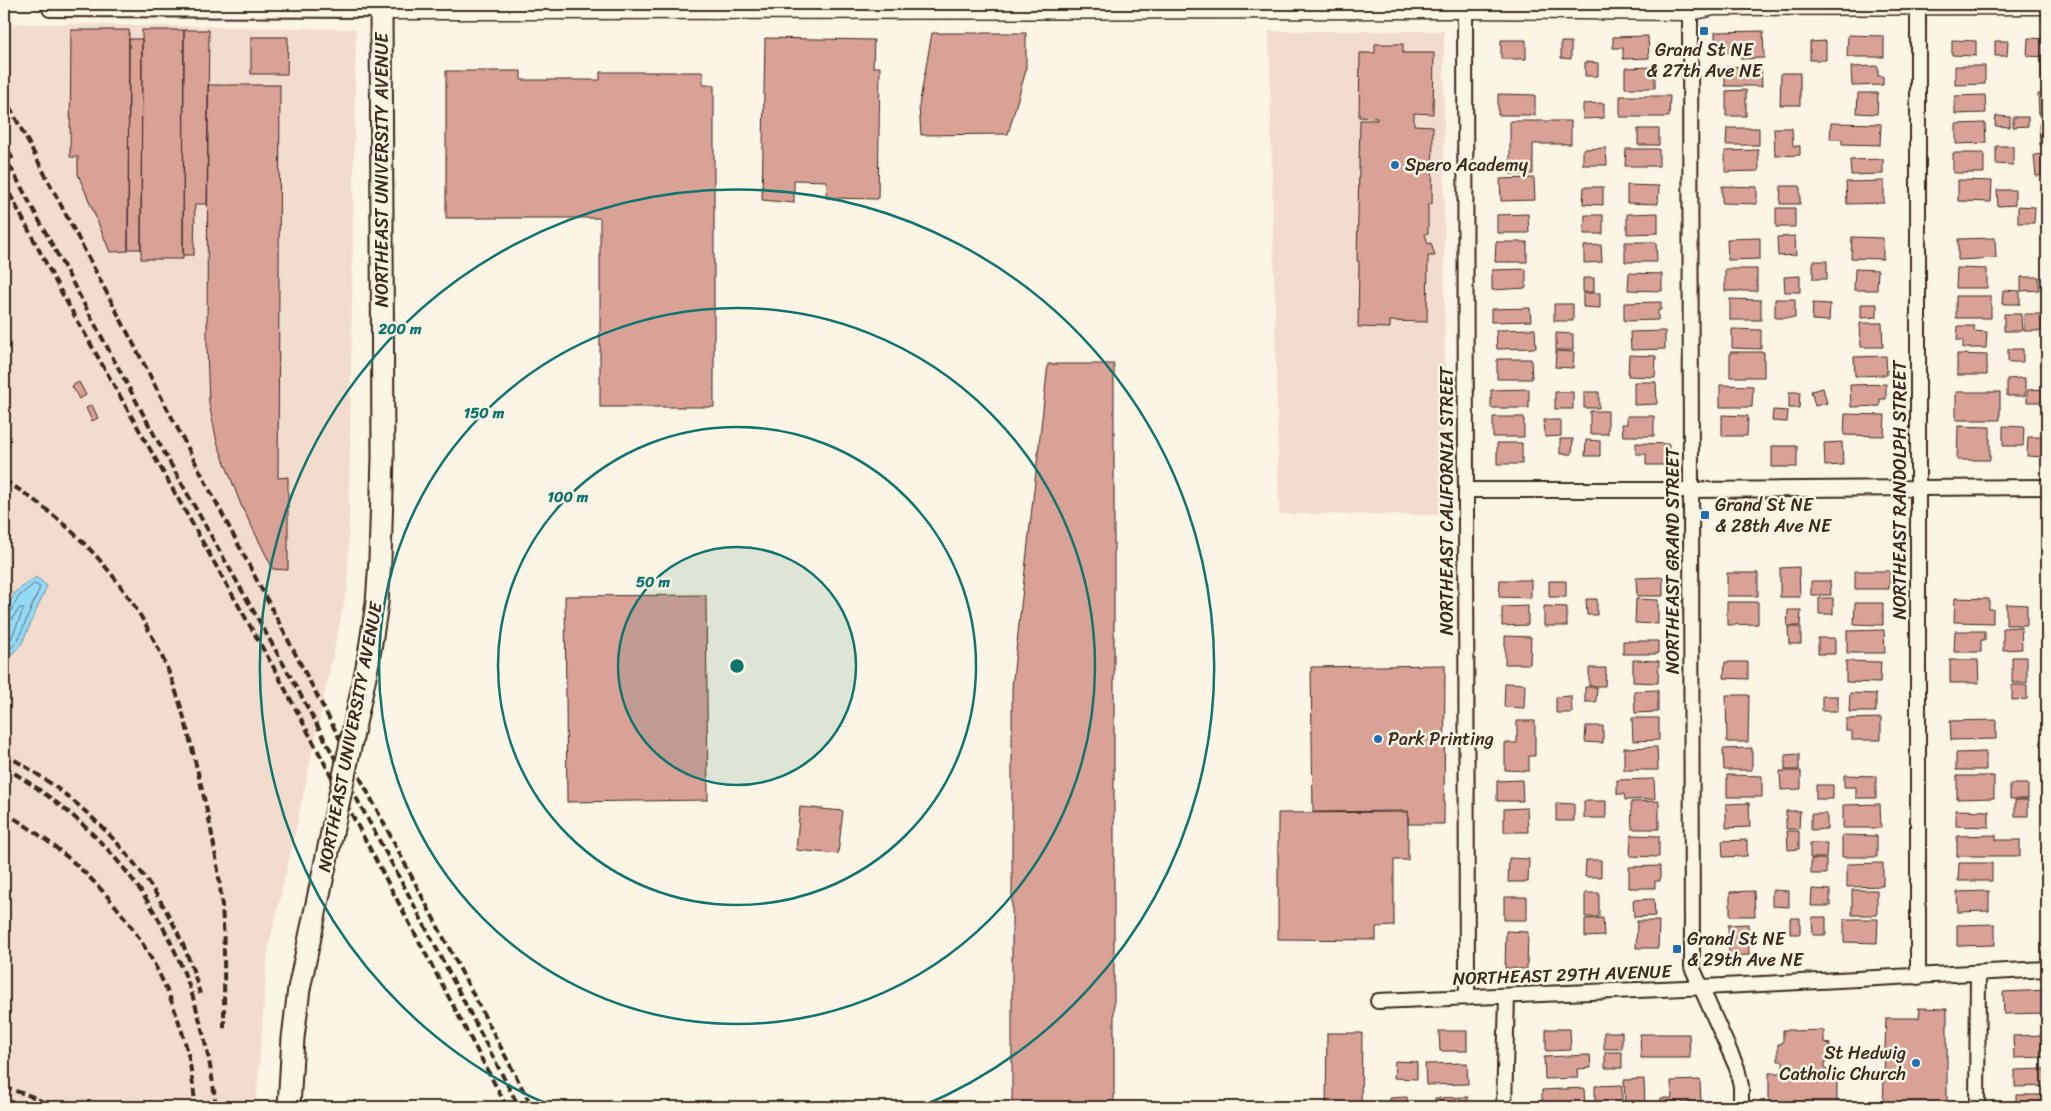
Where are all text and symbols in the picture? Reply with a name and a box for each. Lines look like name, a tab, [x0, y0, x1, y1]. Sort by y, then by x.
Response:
marker: Grand St NE & 27th Ave NE	[1698, 25, 1710, 37]
street label: NORTHEAST UNIVERSITY AVENUE	[366, 32, 398, 307]
place label: Grand St NE & 27th Ave NE	[1646, 34, 1763, 87]
place label: Spero Academy	[1405, 149, 1529, 181]
marker: Spero Academy	[1389, 159, 1401, 171]
text: 200 m	[377, 316, 422, 342]
street label: NORTHEAST RANDOLPH STREET	[1884, 359, 1916, 620]
street label: NORTHEAST CALIFORNIA STREET	[1431, 366, 1463, 635]
text: 150 m	[464, 400, 505, 426]
street label: NORTHEAST GRAND STREET	[1657, 447, 1689, 674]
text: 100 m	[548, 484, 589, 510]
place label: Grand St NE & 28th Ave NE	[1715, 489, 1832, 542]
marker: Grand St NE & 28th Ave NE	[1699, 509, 1711, 521]
text: 50 m	[636, 569, 671, 595]
street label: NORTHEAST UNIVERSITY AVENUE	[308, 598, 392, 875]
centre of rings	[728, 657, 746, 675]
place label: Park Printing	[1388, 723, 1494, 755]
marker: Park Printing	[1372, 733, 1384, 745]
place label: Grand St NE & 29th Ave NE	[1687, 923, 1804, 976]
marker: Grand St NE & 29th Ave NE	[1671, 943, 1683, 955]
street label: NORTHEAST 29TH AVENUE	[1452, 955, 1673, 995]
place label: St Hedwig Catholic Church	[1779, 1037, 1906, 1090]
marker: St Hedwig Catholic Church	[1910, 1057, 1922, 1069]

